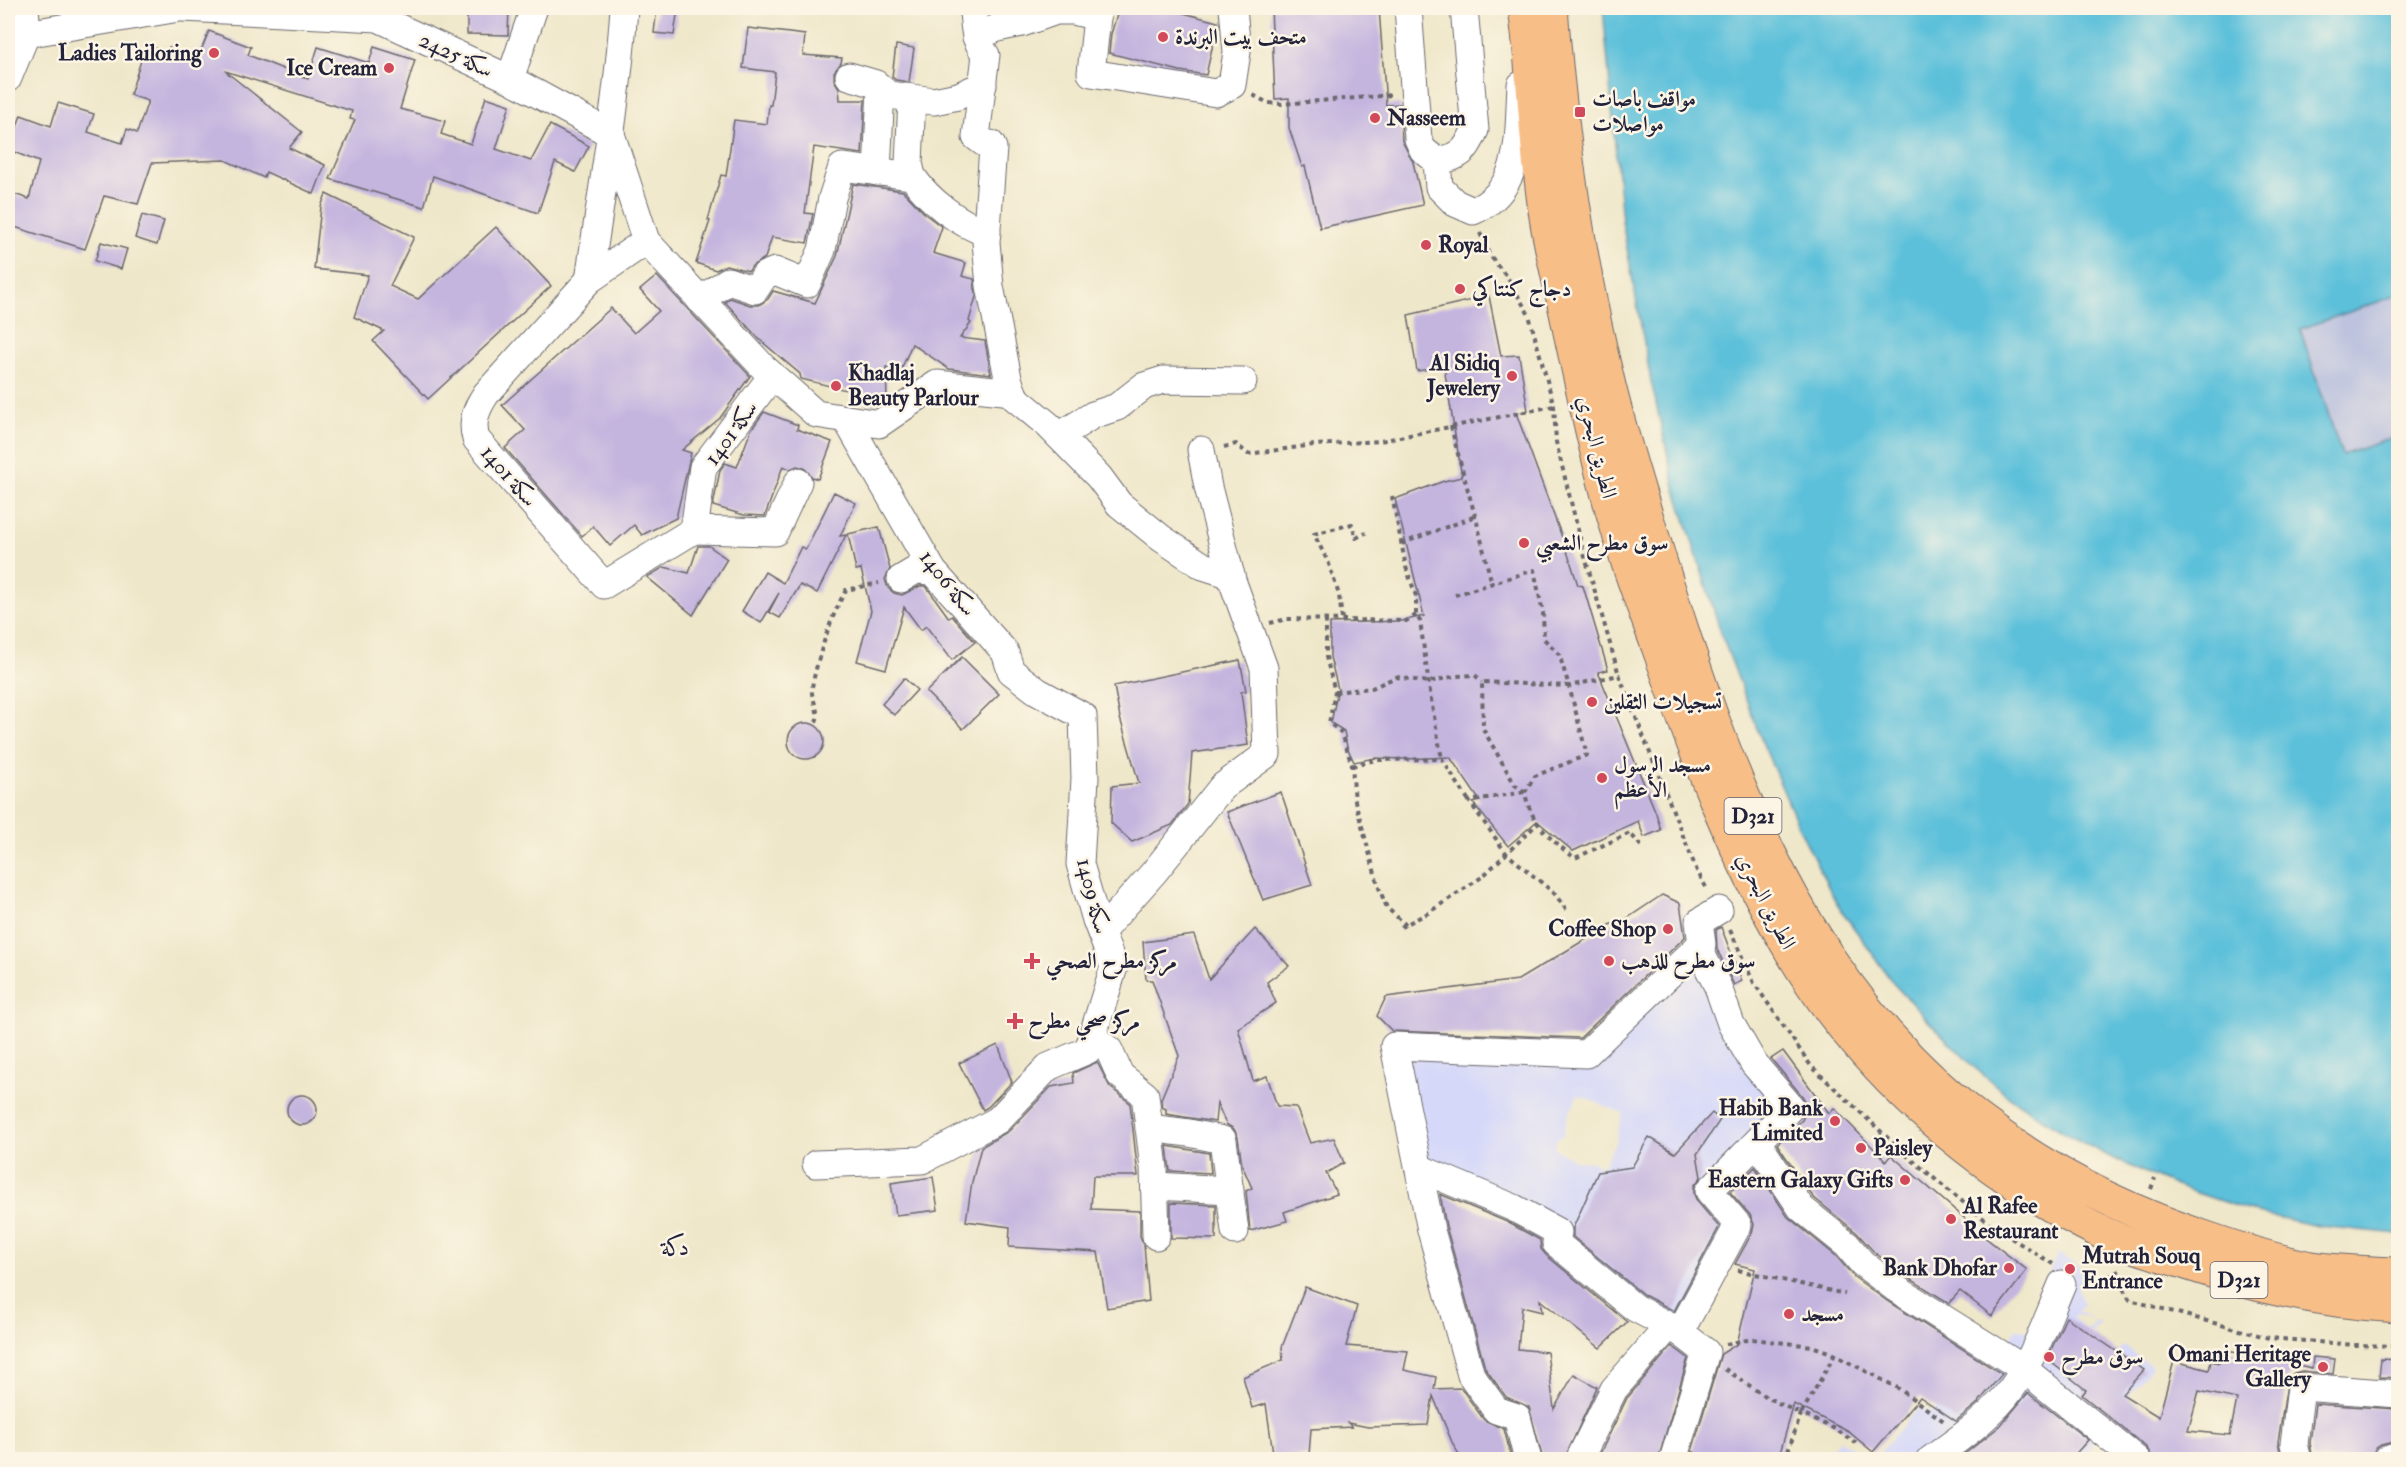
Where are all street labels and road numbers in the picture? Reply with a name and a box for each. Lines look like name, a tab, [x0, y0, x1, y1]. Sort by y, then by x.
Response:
street label: سكة 2425	[415, 26, 497, 84]
street label: الطريق البحري	[1568, 393, 1623, 502]
street label: سكة 1401	[698, 395, 764, 471]
street label: 1401 سكة	[474, 439, 544, 513]
street label: 1406 سكة	[913, 544, 983, 622]
road number: D321	[1724, 798, 1782, 834]
street label: الطريق البحري	[1727, 848, 1802, 955]
street label: 1409 سكة	[1070, 855, 1116, 937]
road number: D321	[2210, 1262, 2268, 1298]

